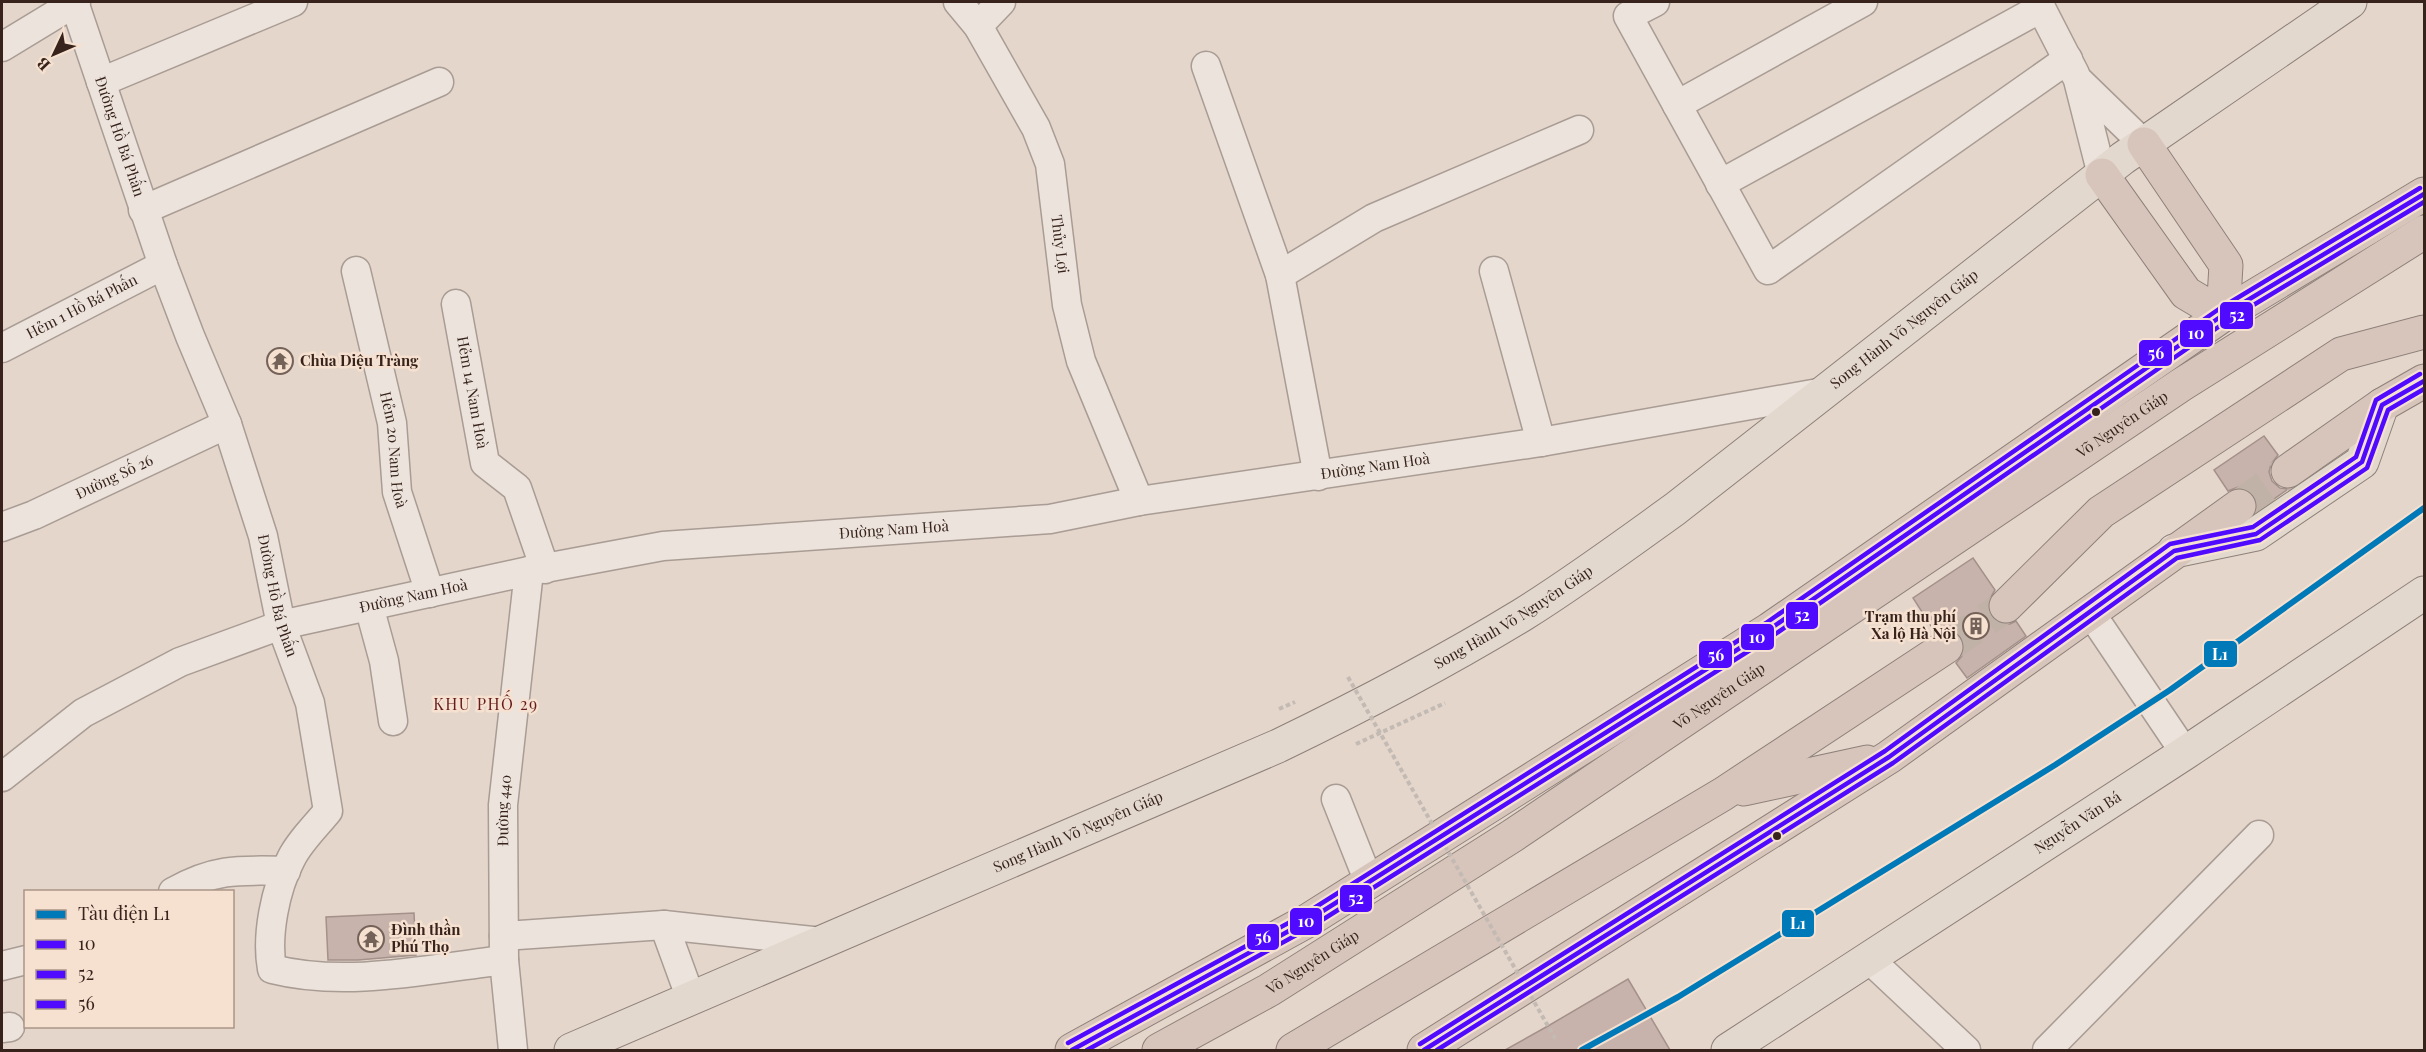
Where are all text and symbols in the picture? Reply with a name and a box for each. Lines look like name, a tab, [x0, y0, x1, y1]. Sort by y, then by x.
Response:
north arrow	[24, 24, 84, 84]
text: B	[31, 53, 54, 76]
street label: Đường Hồ Bá Phấn	[91, 73, 150, 199]
street label: Thủy Lợi	[1047, 214, 1074, 275]
street label: Song Hành Võ Nguyên Giáp	[1825, 264, 1982, 393]
street label: Hẻm 1 Hồ Bá Phấn	[23, 269, 141, 343]
line badge: 52	[2219, 301, 2254, 330]
text: 52	[2229, 304, 2245, 325]
line badge: 10	[2179, 319, 2214, 348]
text: 10	[2188, 322, 2204, 343]
street label: Hẻm 14 Nam Hoà	[453, 334, 493, 451]
line badge: 56	[2138, 339, 2173, 367]
text: 56	[2148, 342, 2164, 363]
temple icon: Chùa Diệu Tràng	[265, 346, 295, 376]
place label: Chùa Diệu Tràng	[300, 350, 419, 370]
street label: Võ Nguyên Giáp	[2071, 386, 2172, 462]
street label: Hẻm 20 Nam Hoà	[376, 389, 413, 511]
unlabelled marker	[2090, 406, 2102, 418]
street label: Đường Nam Hoà	[1319, 447, 1431, 483]
street label: Đường Số 26	[72, 449, 156, 503]
street label: Đường Nam Hoà	[838, 515, 950, 543]
street label: Đường Hồ Bá Phấn	[254, 532, 303, 659]
street label: Song Hành Võ Nguyên Giáp	[1430, 560, 1596, 673]
street label: Đường Nam Hoà	[357, 574, 470, 617]
line badge: 52	[1785, 601, 1819, 630]
text: 52	[1794, 604, 1810, 625]
place label: Trạm thu phí Xa lộ Hà Nội	[1864, 606, 1956, 643]
building icon: Trạm thu phí Xa lộ Hà Nội	[1961, 611, 1991, 641]
line badge: 10	[1740, 623, 1775, 651]
text: 10	[1749, 626, 1765, 647]
line badge: 56	[1698, 640, 1733, 669]
line badge: L1	[2203, 640, 2238, 668]
text: L1	[2212, 643, 2228, 664]
text: 56	[1708, 644, 1724, 665]
street label: Võ Nguyên Giáp	[1668, 657, 1769, 734]
district label: KHU PHỐ 29	[433, 689, 539, 714]
street label: Đường 440	[492, 774, 515, 846]
street label: Song Hành Võ Nguyên Giáp	[990, 786, 1166, 876]
street label: Nguyễn Văn Bá	[2030, 786, 2125, 858]
unlabelled marker	[1771, 830, 1783, 842]
line badge: 52	[1339, 884, 1373, 913]
text: 52	[1348, 887, 1364, 908]
legend	[24, 890, 234, 1028]
text: Tàu điện L1	[78, 901, 170, 925]
line badge: 10	[1289, 907, 1323, 936]
line badge: L1	[1781, 909, 1815, 938]
text: 10	[1298, 910, 1314, 931]
text: L1	[1790, 912, 1806, 933]
place label: Đình thần Phú Thọ	[391, 918, 461, 956]
line badge: 56	[1246, 923, 1280, 951]
temple icon: Đình thần Phú Thọ	[356, 924, 386, 954]
street label: Võ Nguyên Giáp	[1261, 924, 1363, 999]
text: 56	[1255, 926, 1271, 947]
text: 10	[78, 931, 95, 955]
text: 52	[78, 961, 94, 985]
text: 56	[78, 991, 95, 1015]

